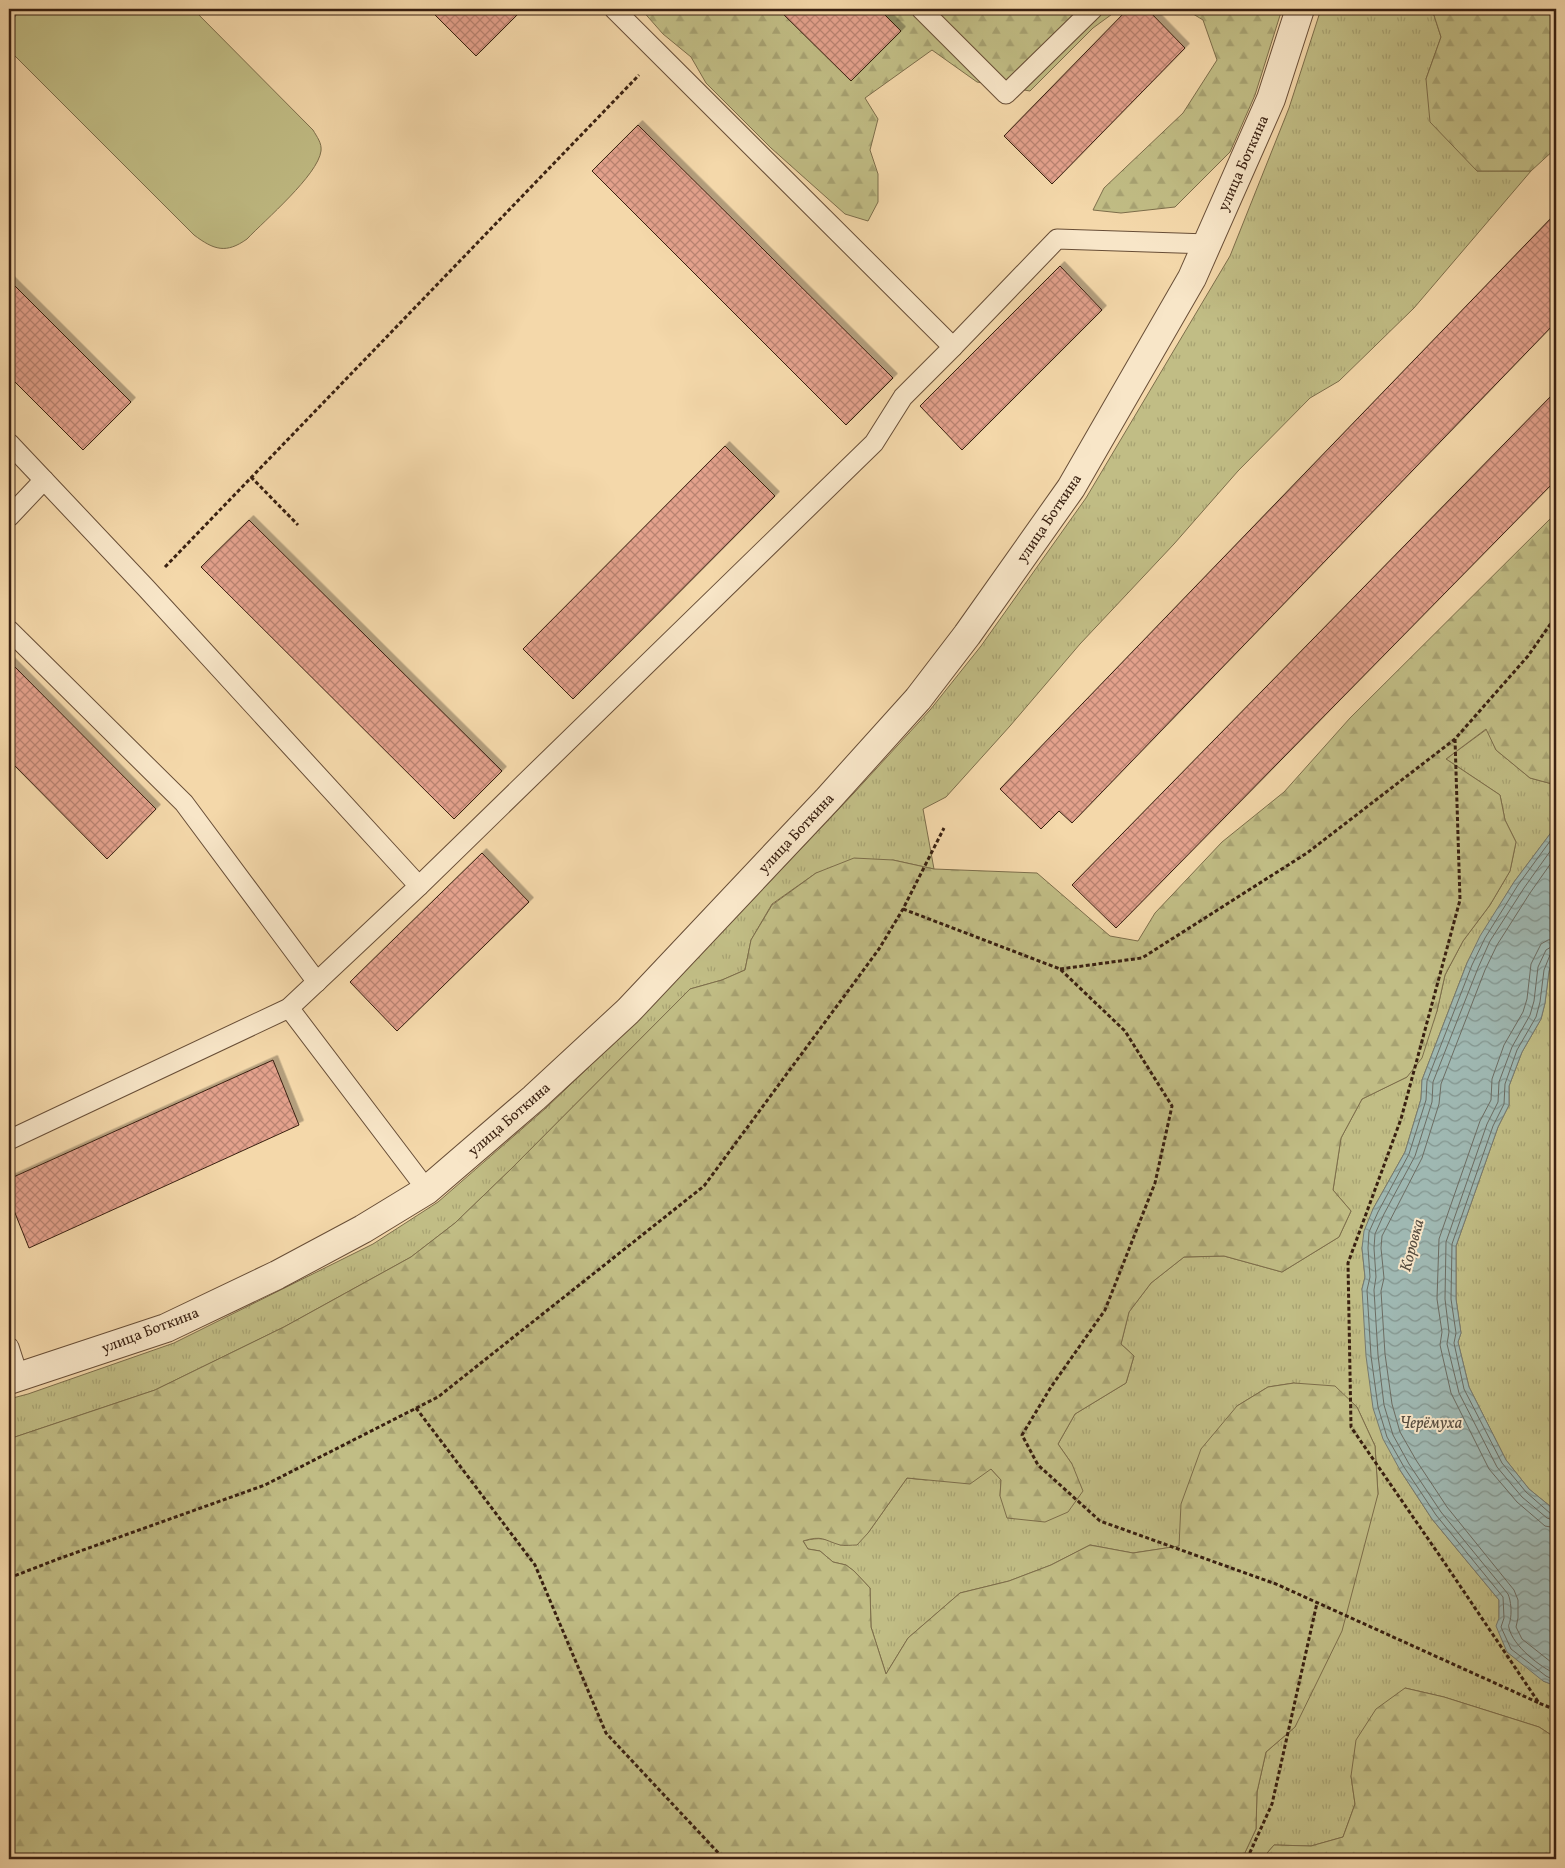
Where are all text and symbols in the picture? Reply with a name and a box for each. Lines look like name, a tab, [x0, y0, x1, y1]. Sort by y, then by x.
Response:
street label: улица Боткина	[1214, 112, 1275, 215]
street label: улица Боткина	[1013, 470, 1088, 567]
street label: улица Боткина	[754, 789, 840, 879]
street label: улица Боткина	[464, 1078, 556, 1162]
water label: Коровка	[1395, 1216, 1431, 1274]
street label: улица Боткина	[99, 1303, 202, 1360]
water label: Черёмуха	[1400, 1413, 1463, 1435]

